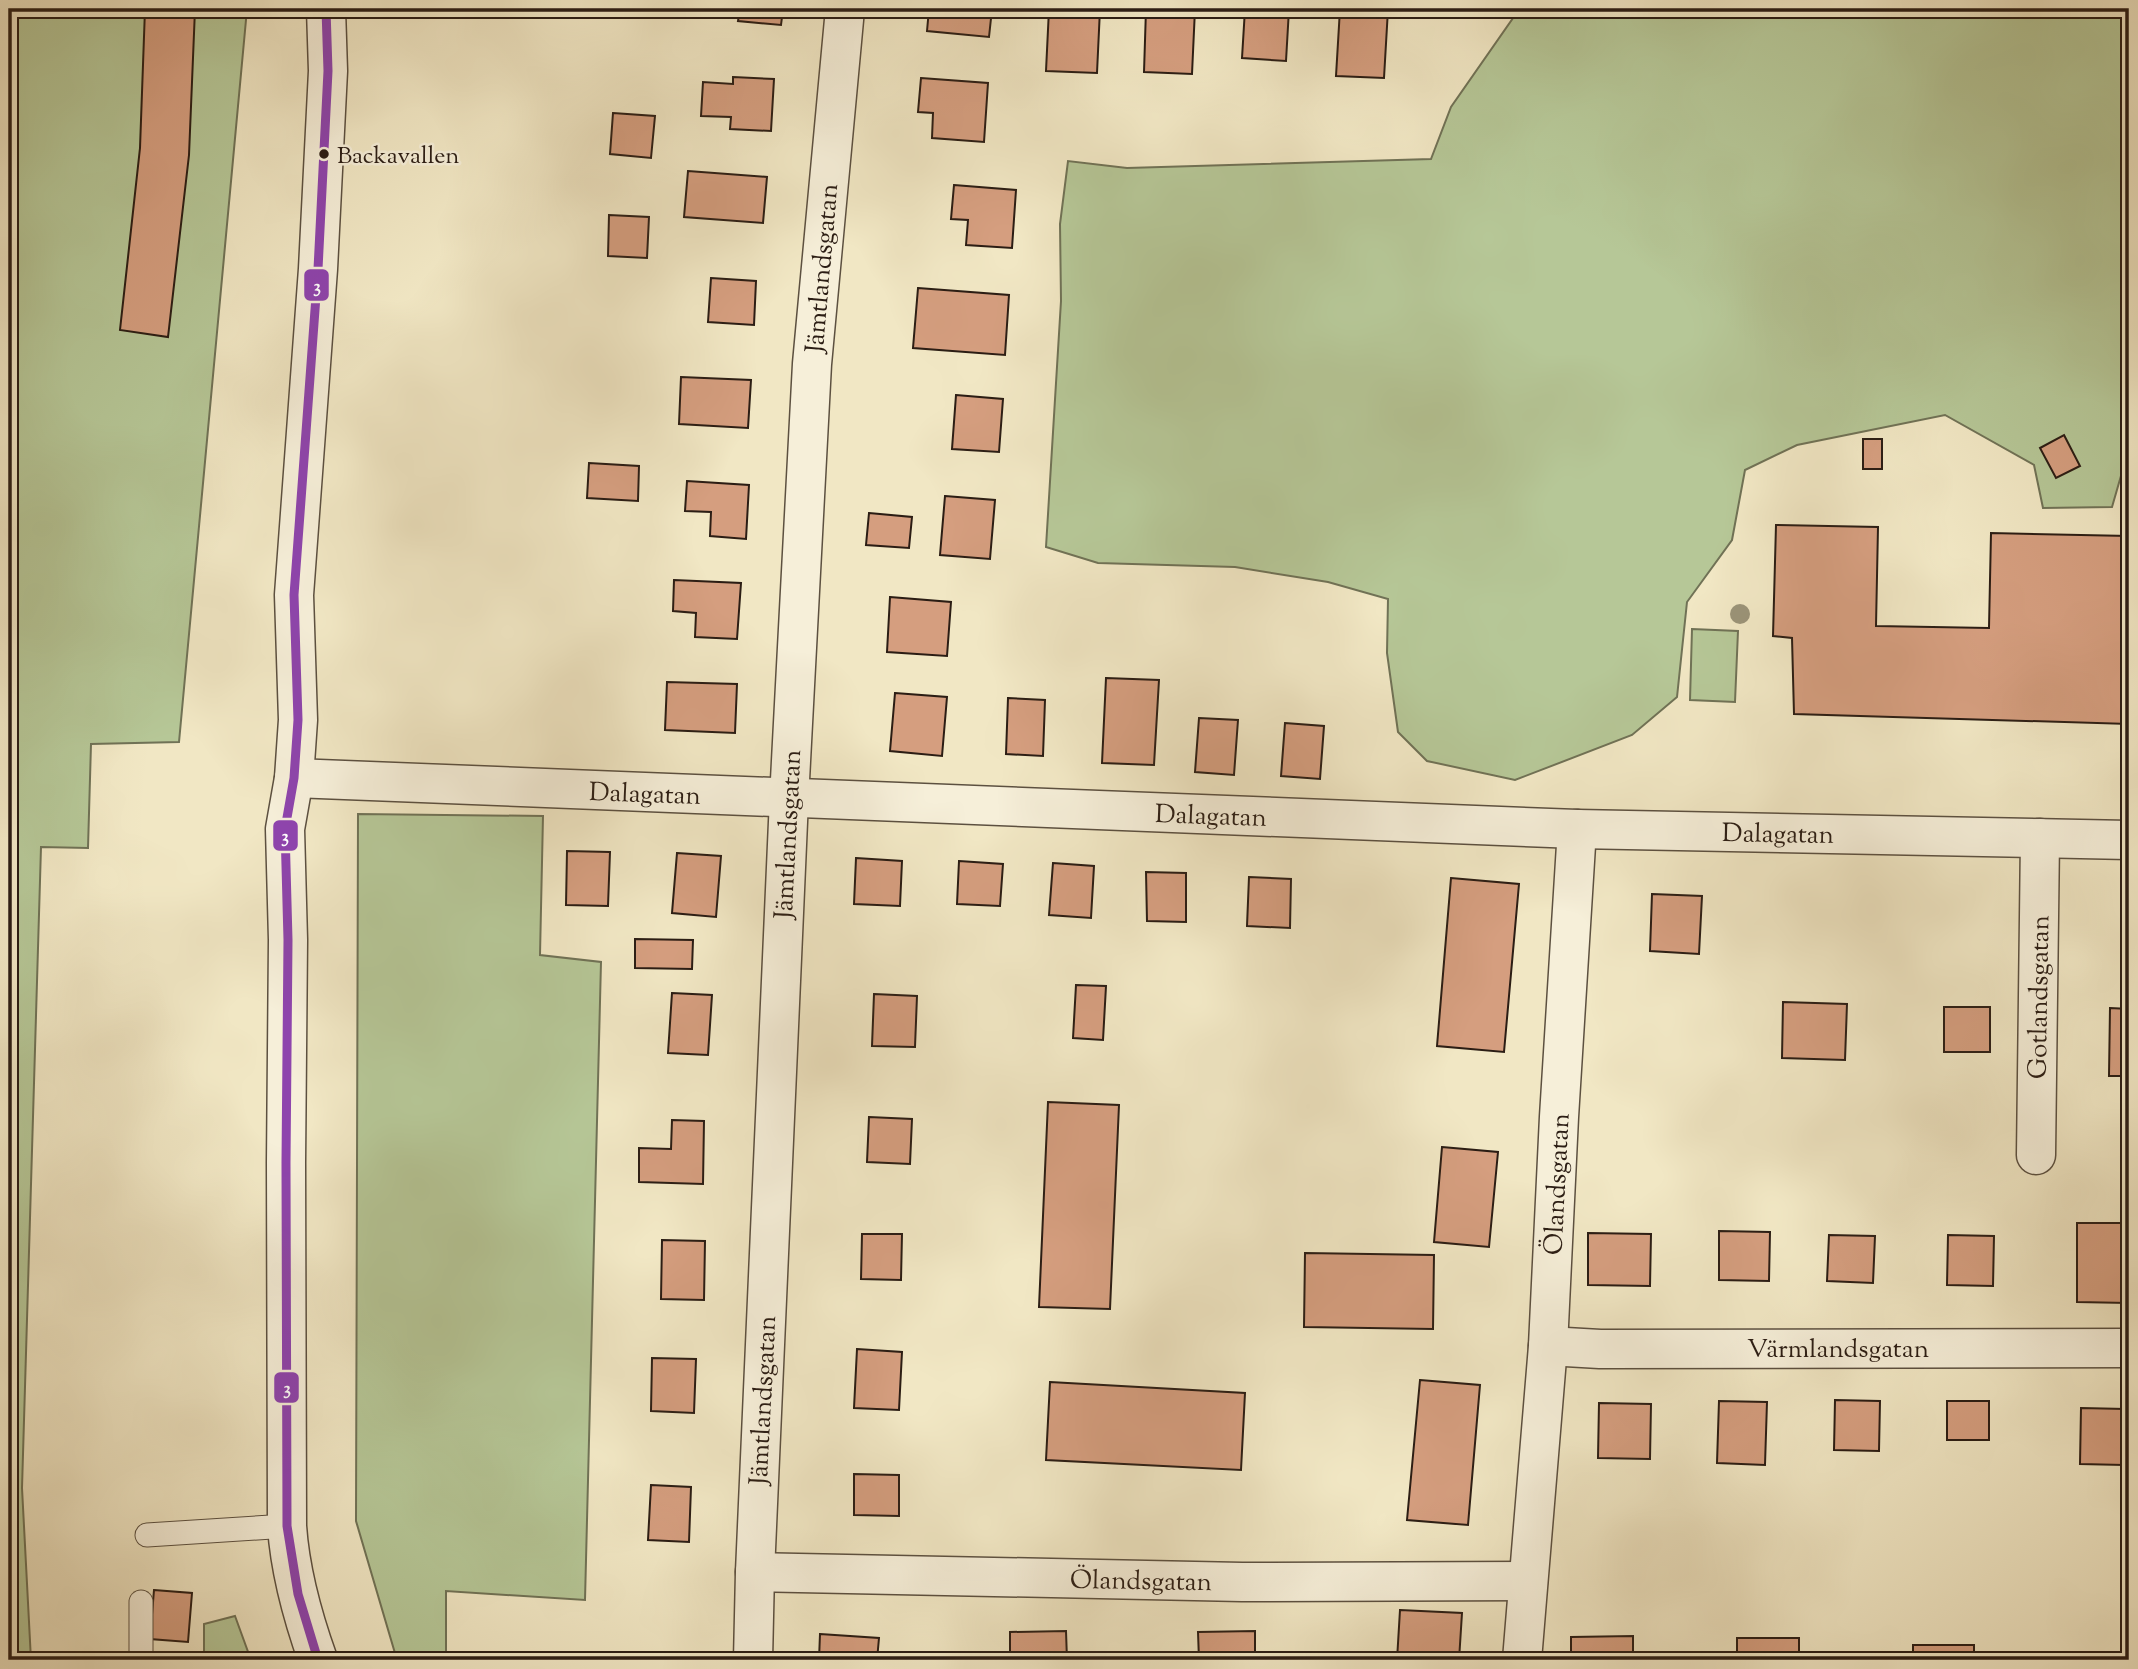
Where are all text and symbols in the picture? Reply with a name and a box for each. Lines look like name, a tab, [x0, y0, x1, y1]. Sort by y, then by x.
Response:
place label: Backavallen	[337, 140, 460, 174]
marker: Backavallen	[317, 147, 331, 161]
street label: Jämtlandsgatan	[797, 182, 849, 356]
line badge: 3	[303, 268, 330, 302]
text: 3	[313, 274, 321, 301]
street label: Jämtlandsgatan	[766, 748, 812, 922]
street label: Dalagatan	[588, 775, 702, 816]
street label: Dalagatan	[1154, 797, 1268, 838]
street label: Dalagatan	[1722, 816, 1834, 855]
line badge: 3	[272, 819, 299, 852]
text: 3	[281, 824, 289, 851]
street label: Gotlandsgatan	[2021, 915, 2060, 1079]
street label: Ölandsgatan	[1536, 1112, 1581, 1256]
street label: Jämtlandsgatan	[741, 1314, 787, 1488]
street label: Värmlandsgatan	[1747, 1332, 1929, 1369]
line badge: 3	[273, 1371, 300, 1404]
text: 3	[283, 1376, 291, 1403]
street label: Ölandsgatan	[1070, 1563, 1212, 1602]

